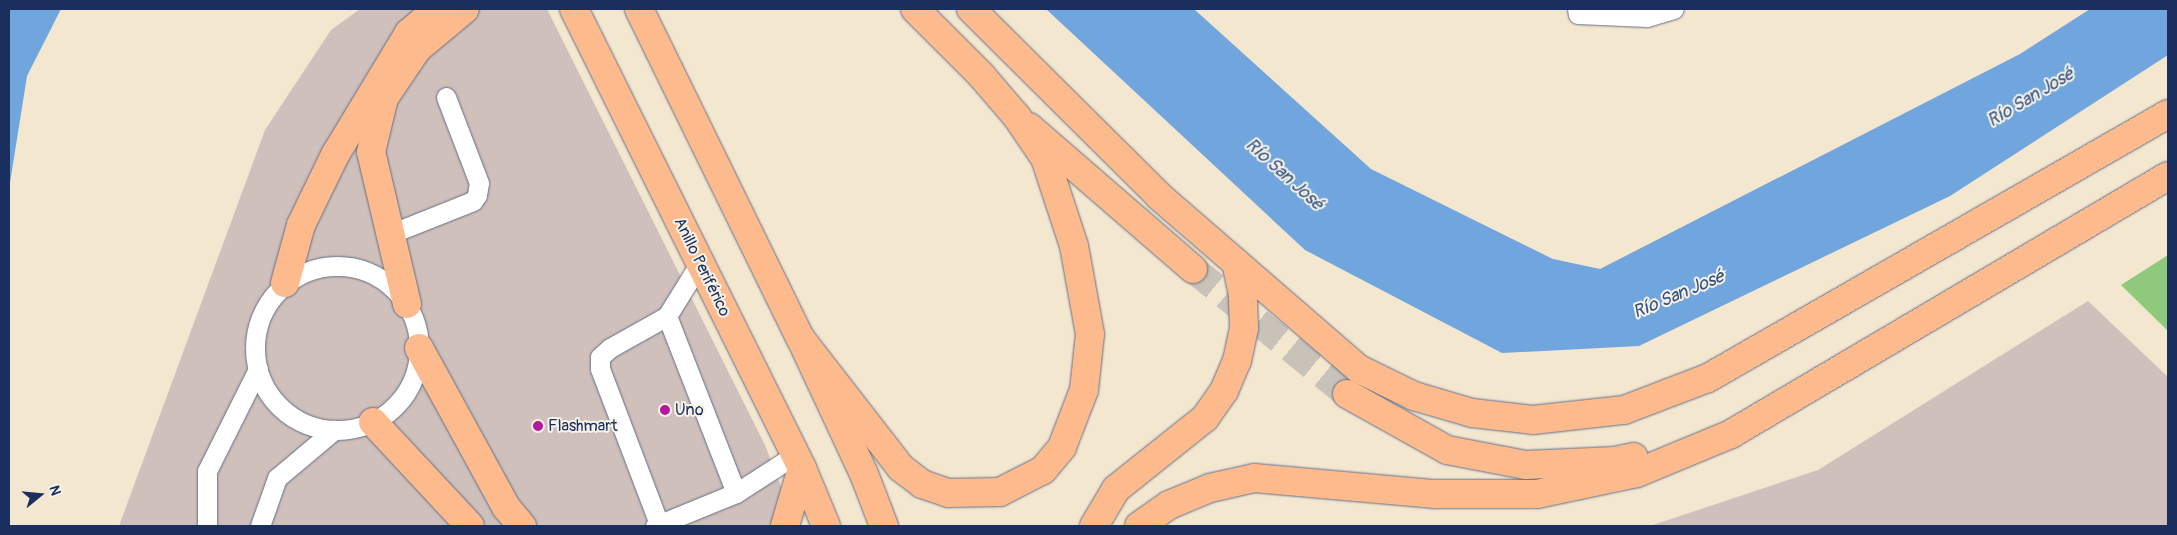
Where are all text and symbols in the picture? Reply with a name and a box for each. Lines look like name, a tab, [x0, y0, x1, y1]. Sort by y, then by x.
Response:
water label: Río San José	[1984, 64, 2078, 132]
water label: Río San José	[1241, 134, 1327, 216]
street label: Anillo Periférico	[670, 214, 734, 320]
water label: Río San José	[1630, 266, 1728, 324]
place label: Uno	[675, 400, 704, 420]
marker: Uno	[659, 404, 671, 416]
place label: Flashmart	[548, 416, 617, 436]
marker: Flashmart	[532, 420, 544, 432]
north arrow	[15, 470, 65, 520]
text: N	[45, 483, 64, 497]

